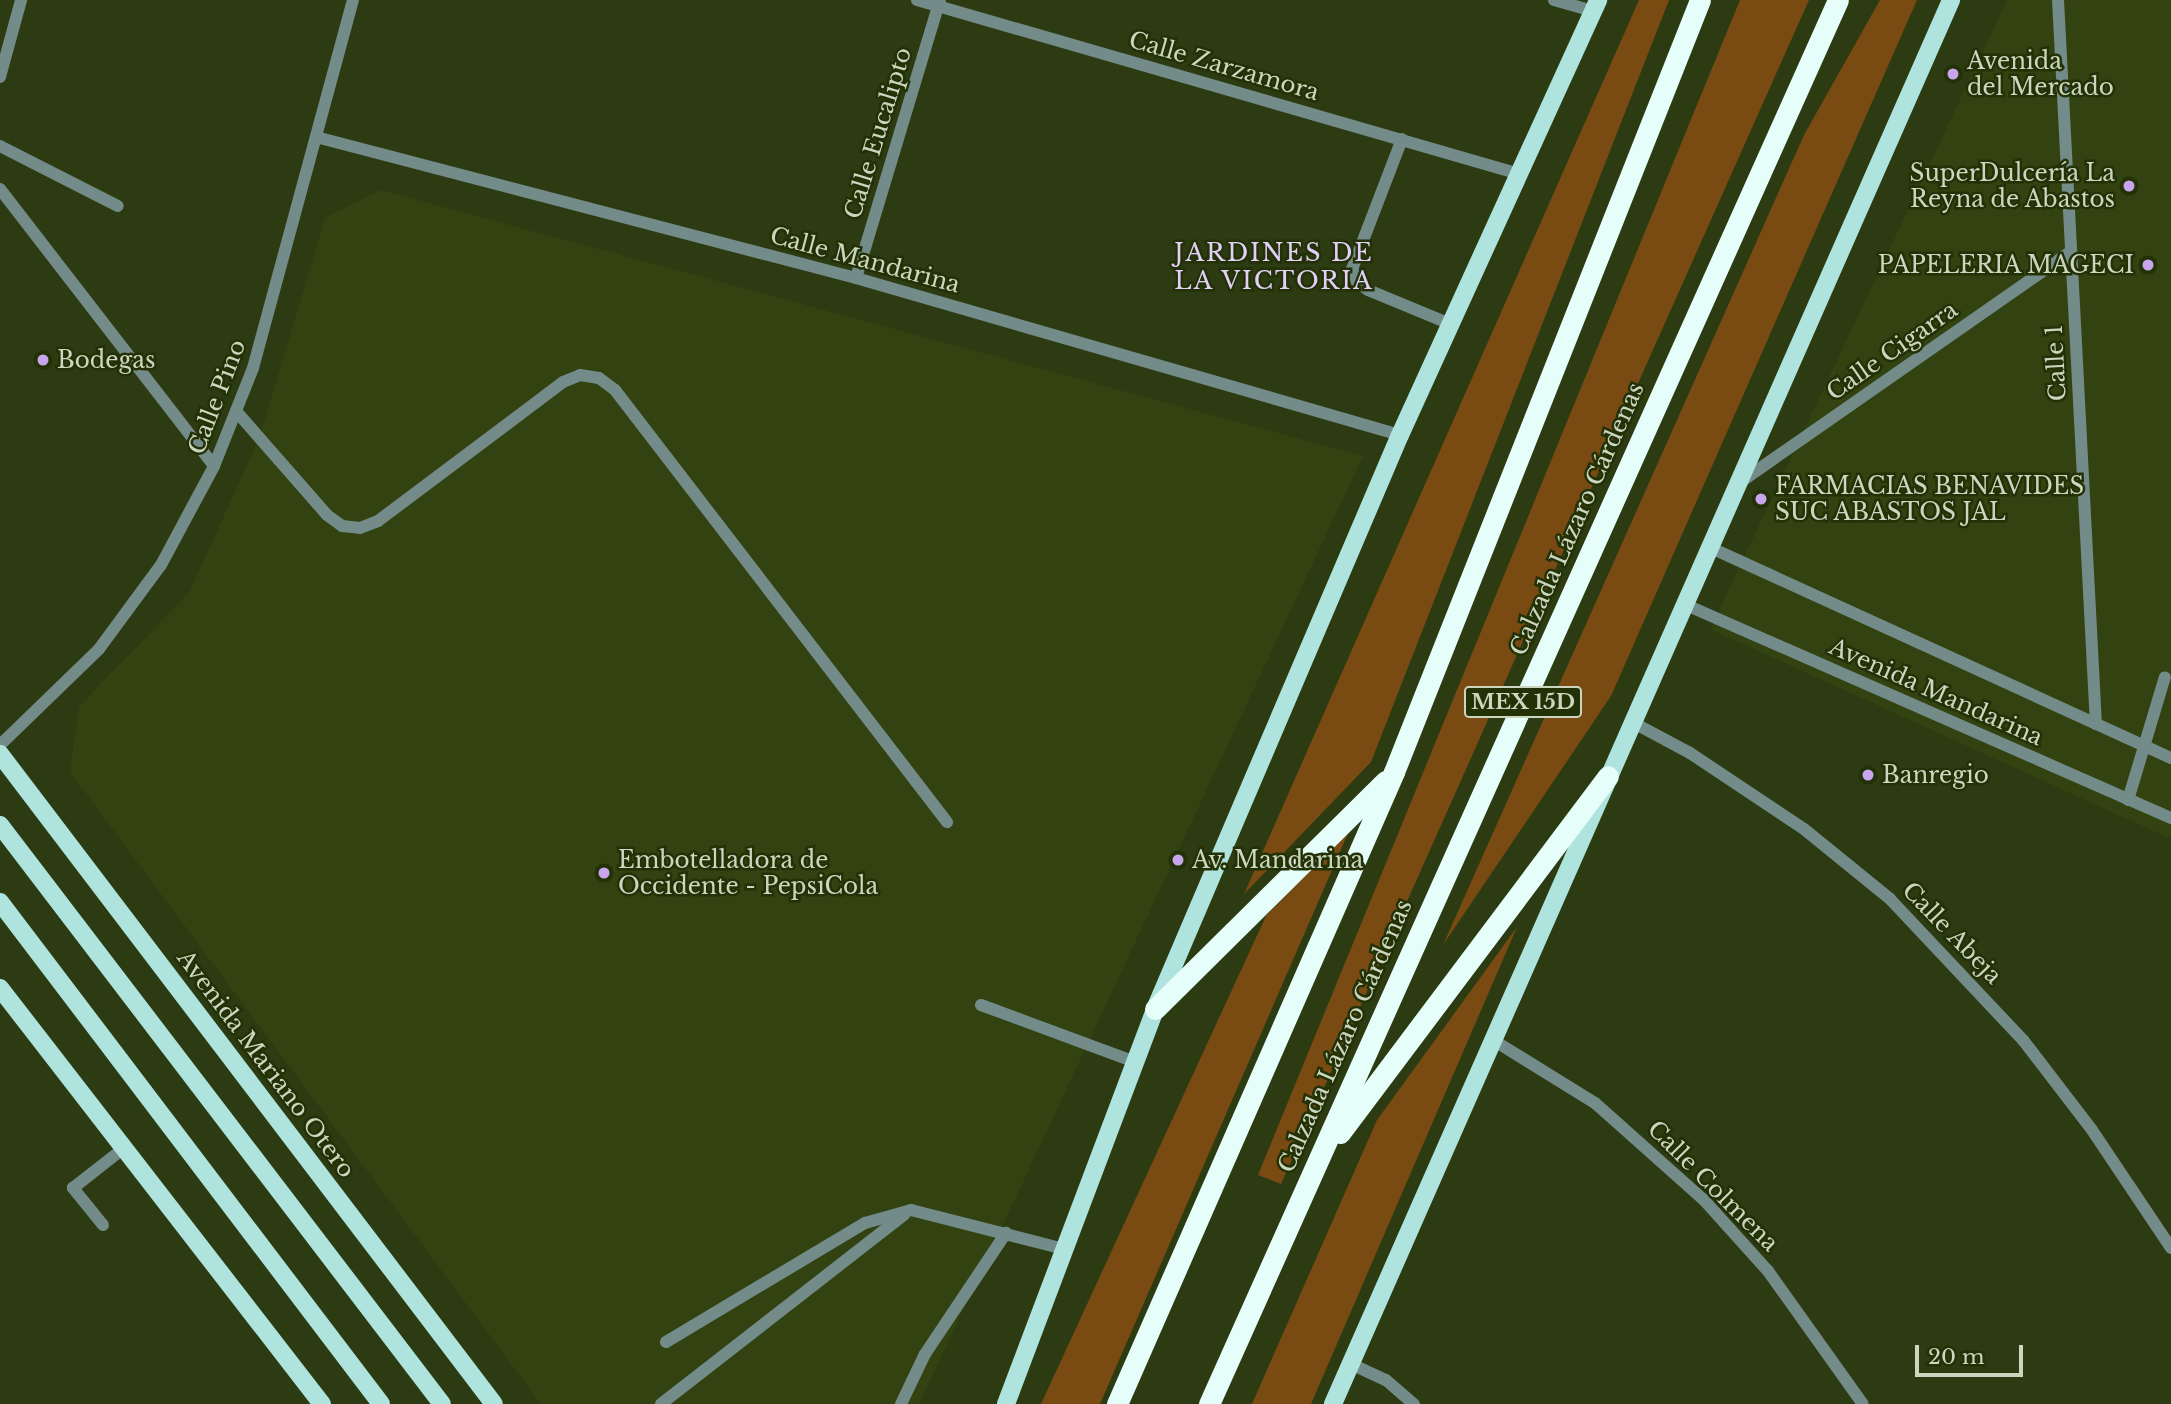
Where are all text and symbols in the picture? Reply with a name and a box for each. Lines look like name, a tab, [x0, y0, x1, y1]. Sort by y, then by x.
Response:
street label: Calle Zarzamora	[1126, 26, 1322, 106]
street label: Calle Eucalipto	[839, 44, 917, 222]
place label: Avenida del Mercado	[1967, 47, 2114, 101]
marker: Avenida del Mercado	[1945, 66, 1961, 82]
place label: SuperDulcería La Reyna de Abastos	[1909, 159, 2115, 213]
marker: SuperDulcería La Reyna de Abastos	[2121, 178, 2137, 194]
street label: Calle Mandarina	[767, 221, 963, 299]
district label: JARDINES DE LA VICTORIA	[1175, 239, 1373, 295]
place label: PAPELERIA MAGECI	[1877, 251, 2134, 279]
marker: PAPELERIA MAGECI	[2140, 257, 2156, 273]
street label: Calle Cigarra	[1821, 296, 1963, 406]
street label: Calle 1	[2040, 324, 2072, 402]
street label: Calle Pino	[183, 336, 251, 458]
place label: Bodegas	[57, 346, 155, 374]
marker: Bodegas	[35, 352, 51, 368]
street label: Calzada Lázaro Cárdenas	[1504, 378, 1650, 660]
place label: FARMACIAS BENAVIDES SUC ABASTOS JAL	[1775, 472, 2084, 526]
marker: FARMACIAS BENAVIDES SUC ABASTOS JAL	[1753, 491, 1769, 507]
street label: Avenida Mandarina	[1825, 632, 2047, 752]
road number: MEX 15D	[1464, 684, 1582, 720]
place label: Banregio	[1882, 761, 1989, 789]
marker: Banregio	[1860, 767, 1876, 783]
place label: Embotelladora de Occidente - PepsiCola	[618, 846, 878, 900]
place label: Av. Mandarina	[1192, 846, 1363, 874]
marker: Av. Mandarina	[1170, 852, 1186, 868]
marker: Embotelladora de Occidente - PepsiCola	[596, 865, 612, 881]
street label: Calle Abeja	[1896, 876, 2008, 990]
street label: Calzada Lázaro Cárdenas	[1272, 895, 1418, 1177]
street label: Avenida Mariano Otero	[171, 945, 361, 1183]
street label: Calle Colmena	[1642, 1115, 1784, 1257]
scale bar	[1919, 1330, 2028, 1374]
text: 20 m	[1928, 1344, 1985, 1370]

